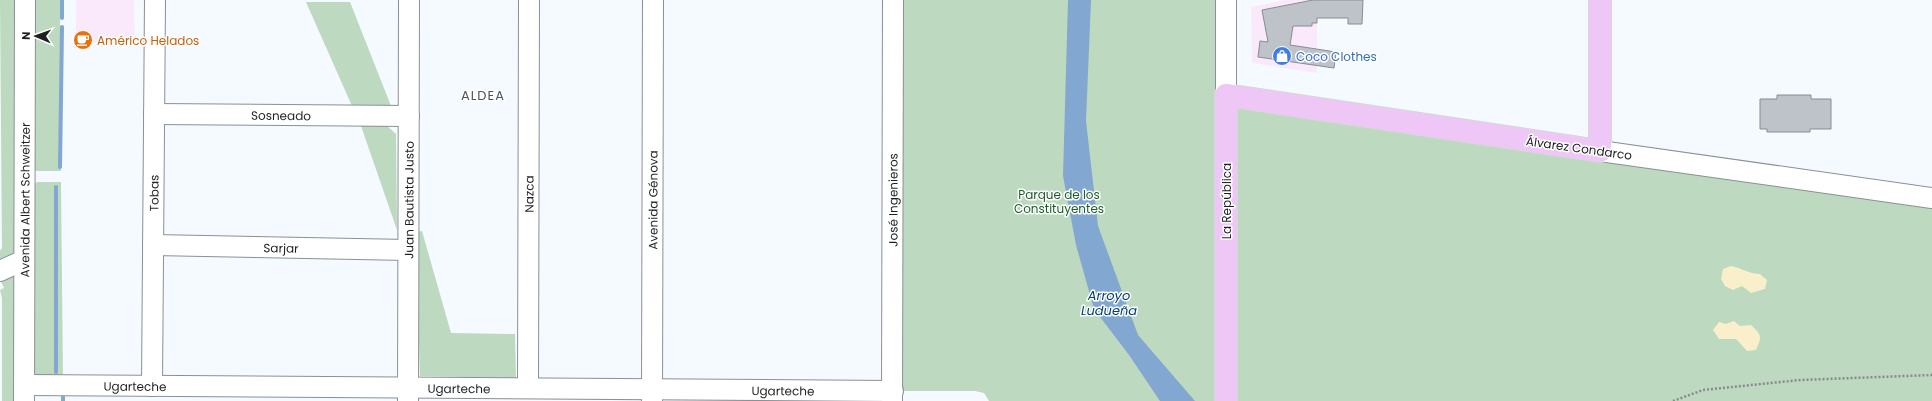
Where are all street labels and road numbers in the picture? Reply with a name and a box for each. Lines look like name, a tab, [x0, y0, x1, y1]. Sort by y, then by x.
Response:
street label: Sosneado	[251, 106, 311, 124]
street label: Avenida Albert Schweitzer	[16, 122, 33, 278]
street label: Álvarez Condarco	[1525, 132, 1633, 164]
street label: Juan Bautista Justo	[400, 141, 417, 259]
street label: Avenida Génova	[644, 150, 661, 250]
street label: José Ingenieros	[884, 153, 901, 247]
street label: La República	[1218, 163, 1235, 239]
street label: Tobas	[145, 175, 162, 211]
street label: Nazca	[520, 175, 537, 213]
street label: Sarjar	[263, 239, 299, 256]
street label: Ugarteche	[103, 377, 167, 394]
street label: Ugarteche	[427, 379, 491, 397]
street label: Ugarteche	[751, 382, 815, 399]

